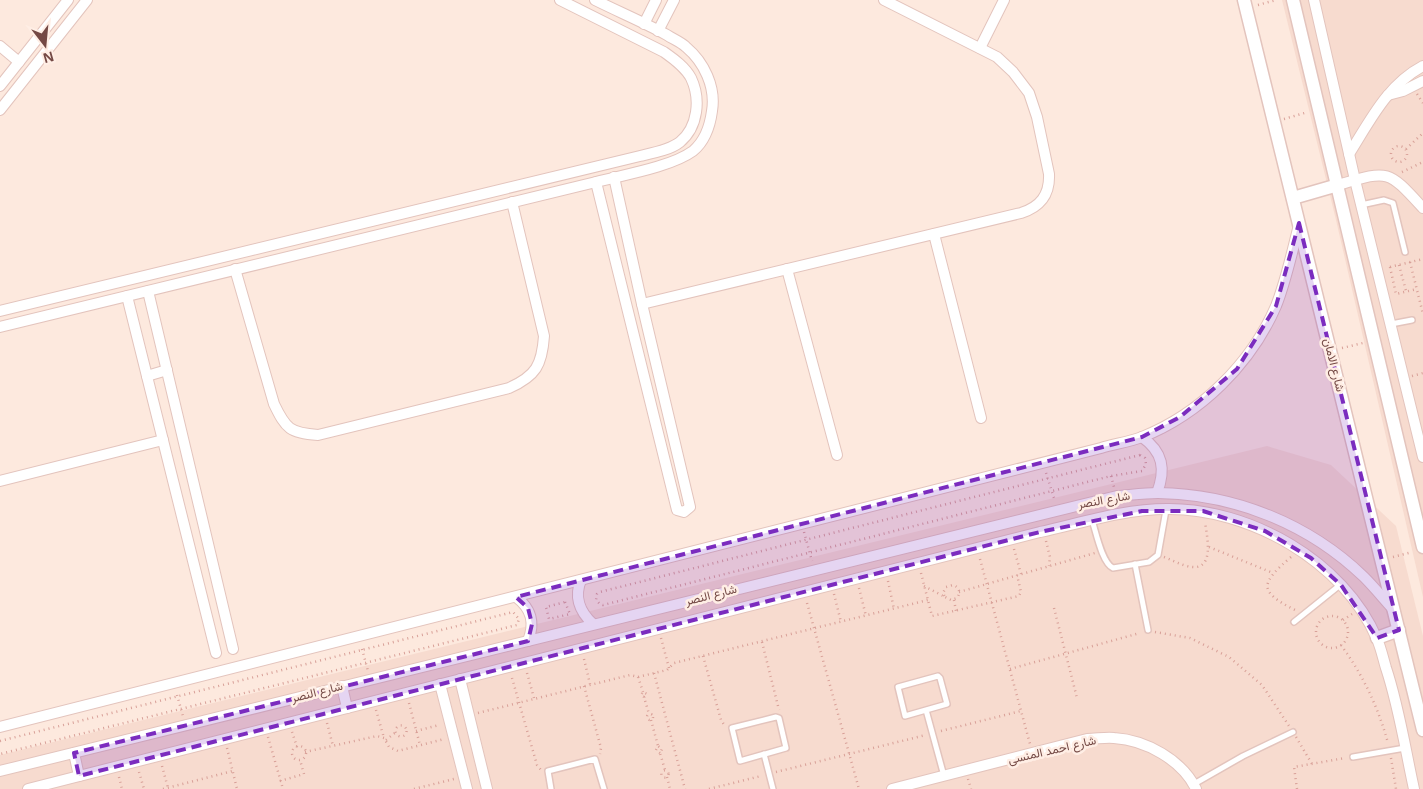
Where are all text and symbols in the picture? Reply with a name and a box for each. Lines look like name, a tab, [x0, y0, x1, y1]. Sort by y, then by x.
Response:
north arrow	[20, 20, 70, 70]
text: N	[42, 48, 56, 67]
street label: شارع الامان	[1319, 337, 1347, 394]
street label: شارع النصر	[1076, 489, 1132, 514]
street label: شارع النصر	[683, 582, 739, 610]
street label: شارع النصر	[289, 679, 345, 707]
street label: شارع احمد المنسى	[1007, 733, 1098, 769]

